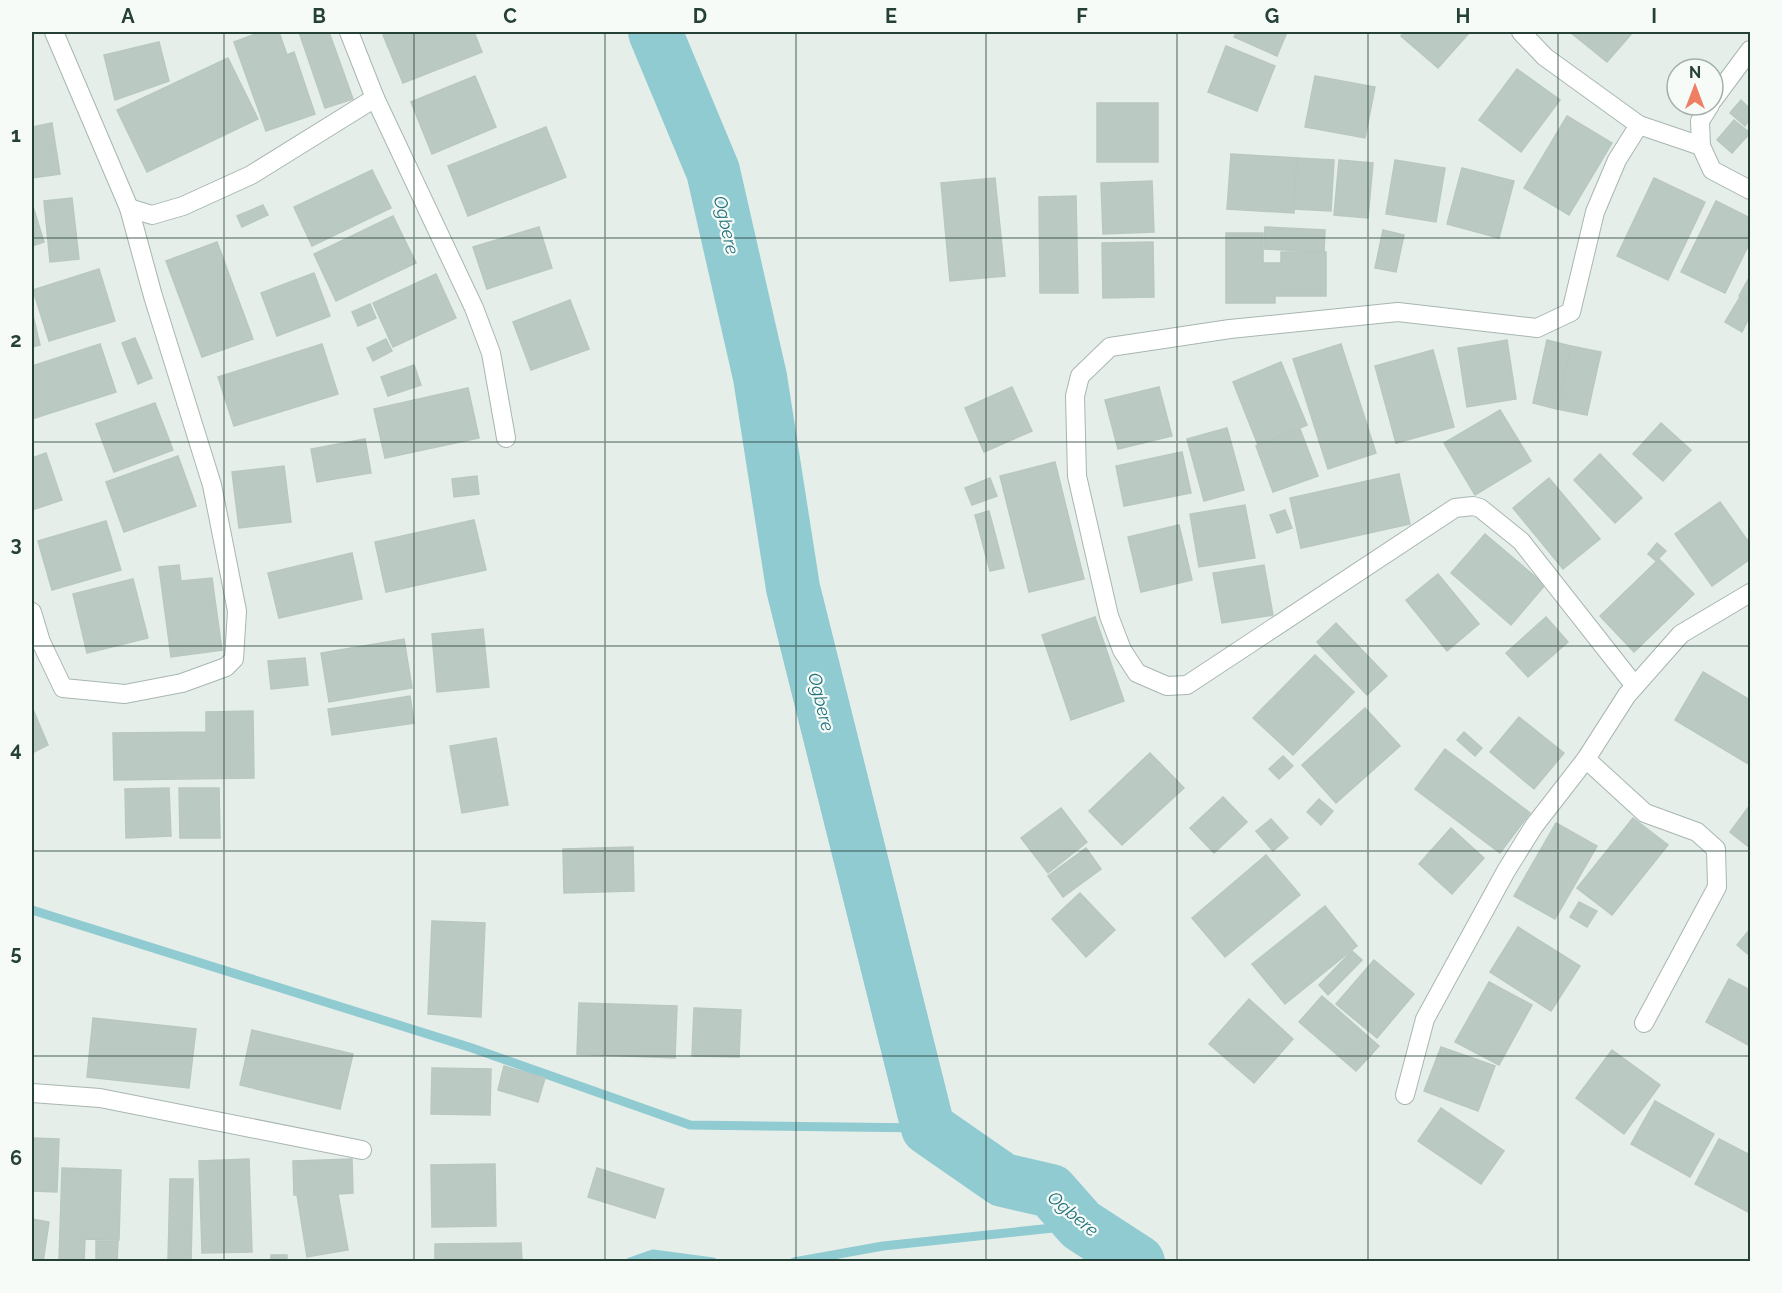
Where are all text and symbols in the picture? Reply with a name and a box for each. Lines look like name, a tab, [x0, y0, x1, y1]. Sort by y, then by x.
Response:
text: A	[121, 4, 135, 28]
text: B	[312, 4, 326, 28]
text: C	[503, 4, 517, 28]
text: D	[693, 4, 707, 28]
text: E	[885, 4, 897, 28]
text: F	[1076, 4, 1088, 28]
text: G	[1265, 4, 1279, 28]
text: H	[1456, 4, 1470, 28]
text: I	[1651, 4, 1657, 28]
north arrow	[1665, 57, 1725, 117]
text: N	[1689, 63, 1701, 82]
text: 1	[11, 123, 21, 147]
water label: Ogbere	[710, 194, 743, 257]
text: 2	[10, 328, 22, 352]
text: 3	[10, 532, 22, 556]
water label: Ogbere	[804, 670, 839, 734]
text: 4	[10, 737, 22, 761]
text: 5	[10, 941, 22, 965]
text: 6	[10, 1146, 22, 1170]
water label: Ogbere	[1044, 1186, 1103, 1241]

